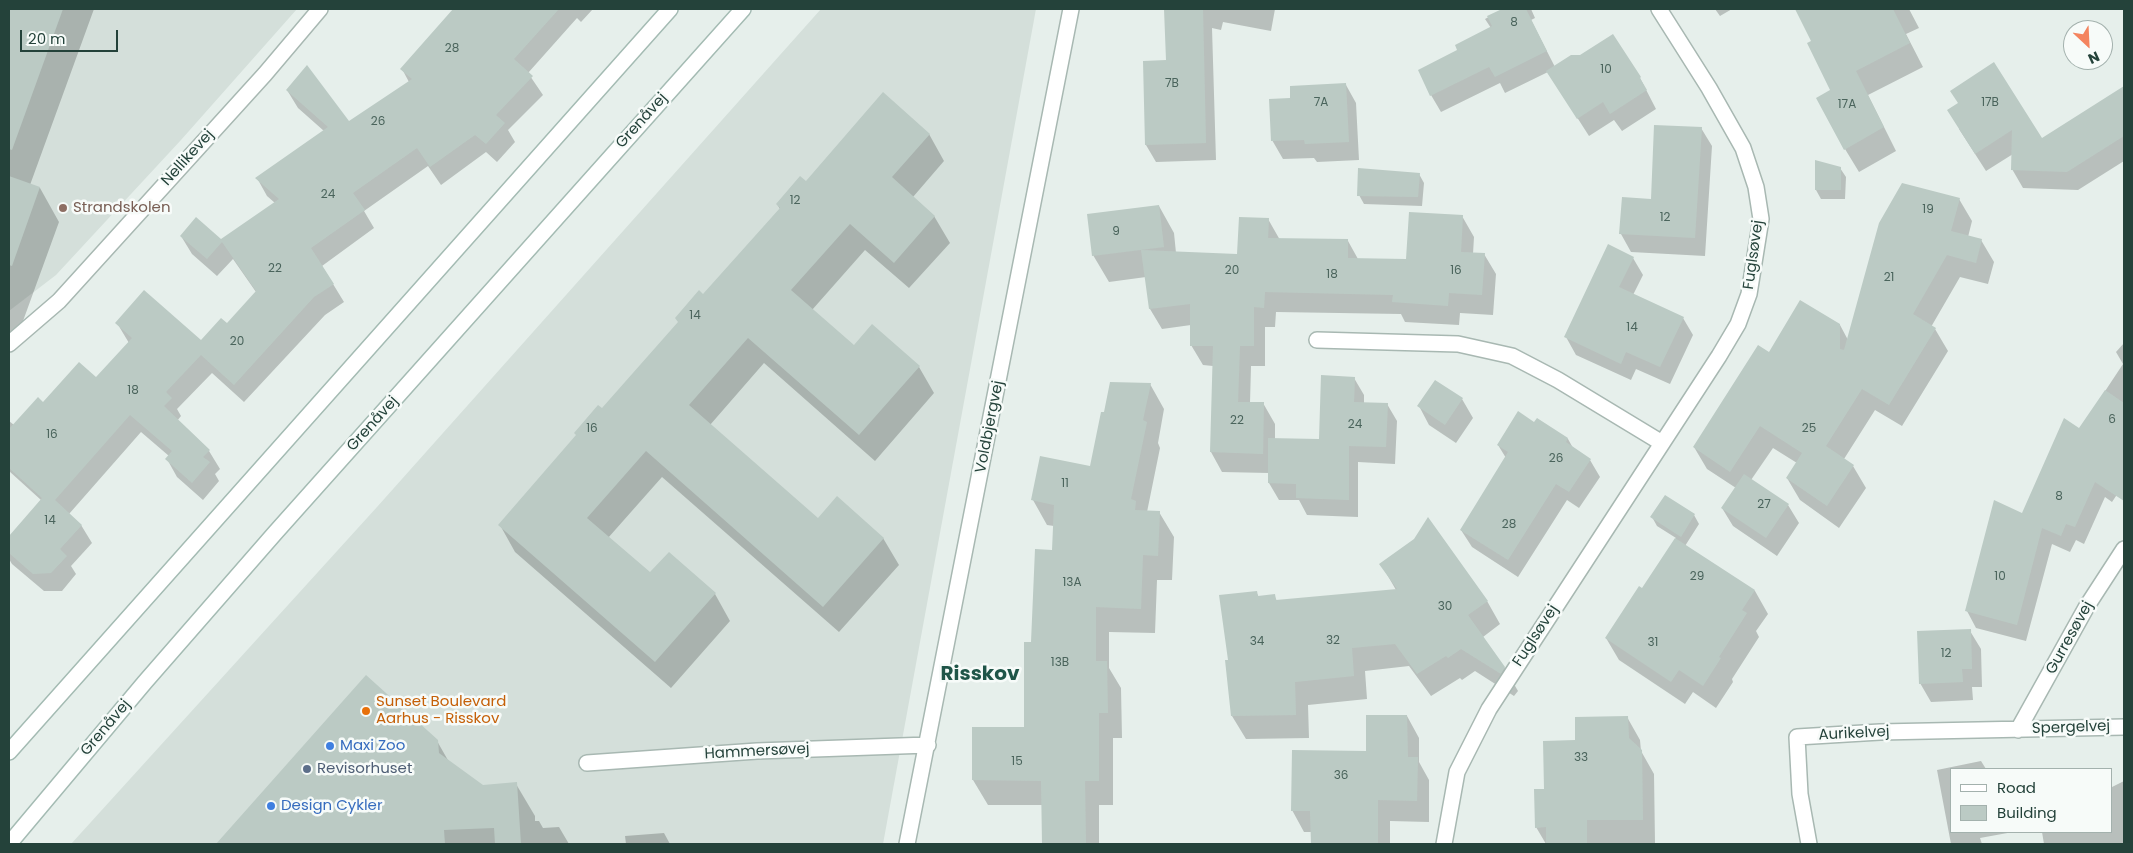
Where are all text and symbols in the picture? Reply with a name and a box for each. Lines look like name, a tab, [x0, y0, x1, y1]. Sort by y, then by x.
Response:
house number: 8	[1510, 16, 1518, 30]
scale bar	[22, 20, 120, 52]
north arrow	[2063, 20, 2113, 70]
text: 20 m	[28, 28, 66, 49]
house number: 28	[445, 42, 459, 56]
text: N	[2085, 46, 2103, 69]
house number: 10	[1600, 63, 1612, 77]
house number: 7B	[1165, 77, 1179, 91]
street label: Grenåvej	[613, 90, 671, 152]
house number: 7A	[1314, 96, 1328, 110]
house number: 17B	[1981, 96, 1999, 110]
house number: 17A	[1838, 98, 1856, 112]
house number: 26	[371, 115, 385, 129]
street label: Nellikevej	[158, 126, 218, 190]
house number: 24	[321, 188, 335, 202]
house number: 12	[790, 194, 800, 208]
place label: Strandskolen	[73, 199, 170, 217]
marker: Strandskolen	[57, 202, 69, 214]
house number: 19	[1922, 203, 1934, 217]
house number: 12	[1660, 211, 1670, 225]
street label: Fuglsøvej	[1740, 219, 1768, 291]
house number: 9	[1112, 225, 1120, 239]
house number: 22	[268, 262, 282, 276]
house number: 20	[1225, 264, 1239, 278]
house number: 16	[1450, 264, 1462, 278]
house number: 18	[1326, 268, 1338, 282]
house number: 21	[1884, 271, 1894, 285]
house number: 14	[689, 309, 701, 323]
house number: 14	[1626, 321, 1638, 335]
house number: 20	[230, 335, 244, 349]
street label: Voldbjergvej	[972, 379, 1008, 475]
house number: 18	[127, 384, 139, 398]
street label: Grenåvej	[344, 393, 402, 455]
house number: 6	[2108, 413, 2116, 427]
house number: 22	[1230, 414, 1244, 428]
house number: 24	[1348, 418, 1362, 432]
house number: 16	[586, 422, 598, 436]
house number: 25	[1802, 422, 1816, 436]
house number: 16	[46, 428, 58, 442]
house number: 26	[1549, 452, 1563, 466]
house number: 11	[1061, 477, 1069, 491]
house number: 8	[2055, 490, 2063, 504]
house number: 27	[1757, 498, 1771, 512]
house number: 14	[44, 514, 56, 528]
house number: 28	[1502, 518, 1516, 532]
house number: 29	[1690, 570, 1704, 584]
house number: 10	[1994, 570, 2006, 584]
house number: 13A	[1063, 576, 1081, 590]
street label: Gurresøvej	[2043, 598, 2097, 678]
house number: 30	[1438, 600, 1452, 614]
street label: Fuglsøvej	[1509, 602, 1563, 670]
house number: 32	[1326, 634, 1340, 648]
house number: 34	[1250, 635, 1264, 649]
house number: 31	[1648, 636, 1658, 650]
house number: 12	[1941, 647, 1951, 661]
house number: 13B	[1051, 656, 1069, 670]
district label: Risskov	[941, 663, 1019, 687]
place label: Sunset Boulevard Aarhus - Risskov	[376, 693, 506, 728]
street label: Grenåvej	[77, 696, 135, 760]
marker: Sunset Boulevard Aarhus - Risskov	[360, 705, 372, 717]
street label: Spergelvej	[2032, 718, 2110, 738]
street label: Aurikelvej	[1818, 723, 1890, 745]
place label: Maxi Zoo	[340, 737, 405, 755]
marker: Maxi Zoo	[324, 740, 336, 752]
street label: Hammersøvej	[704, 740, 810, 764]
house number: 33	[1574, 751, 1588, 765]
house number: 15	[1011, 755, 1023, 769]
place label: Revisorhuset	[317, 760, 412, 778]
marker: Revisorhuset	[301, 763, 313, 775]
legend	[1950, 768, 2113, 833]
house number: 36	[1334, 769, 1348, 783]
text: Road	[1997, 777, 2036, 798]
place label: Design Cykler	[281, 797, 383, 815]
marker: Design Cykler	[265, 800, 277, 812]
text: Building	[1997, 802, 2057, 823]

